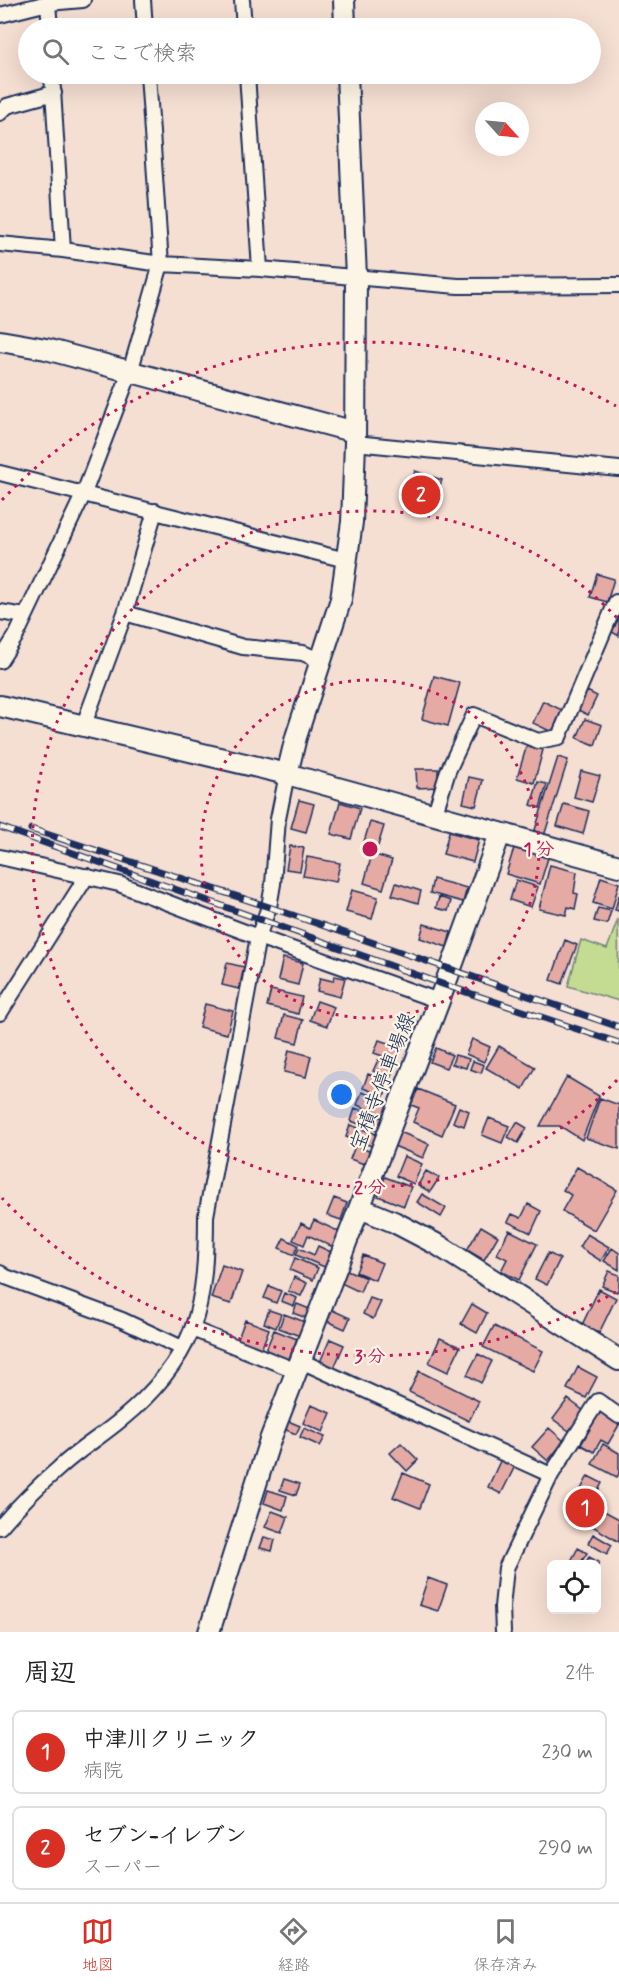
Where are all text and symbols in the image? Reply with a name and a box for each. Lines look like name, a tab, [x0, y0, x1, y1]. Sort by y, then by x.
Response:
search box	[18, 18, 601, 84]
icon: search	[39, 35, 72, 68]
text: ここで検索	[87, 40, 197, 68]
north arrow	[475, 102, 529, 156]
pin: 2	[402, 472, 440, 518]
text: 1 分	[524, 838, 554, 862]
centre of rings	[360, 839, 380, 859]
street label: 宝積寺停車場線	[344, 1008, 422, 1156]
your location	[327, 1080, 356, 1109]
text: 2 分	[354, 1176, 386, 1200]
text: 3 分	[355, 1345, 386, 1369]
pin: 1	[566, 1486, 604, 1530]
map controls	[547, 1560, 601, 1614]
button: locate	[547, 1560, 601, 1614]
text: 周辺	[24, 1657, 76, 1691]
text: 2件	[565, 1660, 595, 1687]
text: 中津川クリニック	[83, 1726, 259, 1754]
text: 1	[41, 1739, 50, 1766]
text: 230 m	[541, 1739, 593, 1766]
text: 病院	[83, 1758, 123, 1785]
text: セブン-イレブン	[83, 1822, 247, 1850]
text: 2	[41, 1835, 50, 1862]
text: 290 m	[538, 1835, 593, 1862]
text: スーパー	[83, 1854, 162, 1881]
tab: 地図	[81, 1915, 114, 1976]
tab: 経路	[277, 1915, 310, 1976]
tab: 保存済み	[473, 1915, 537, 1976]

